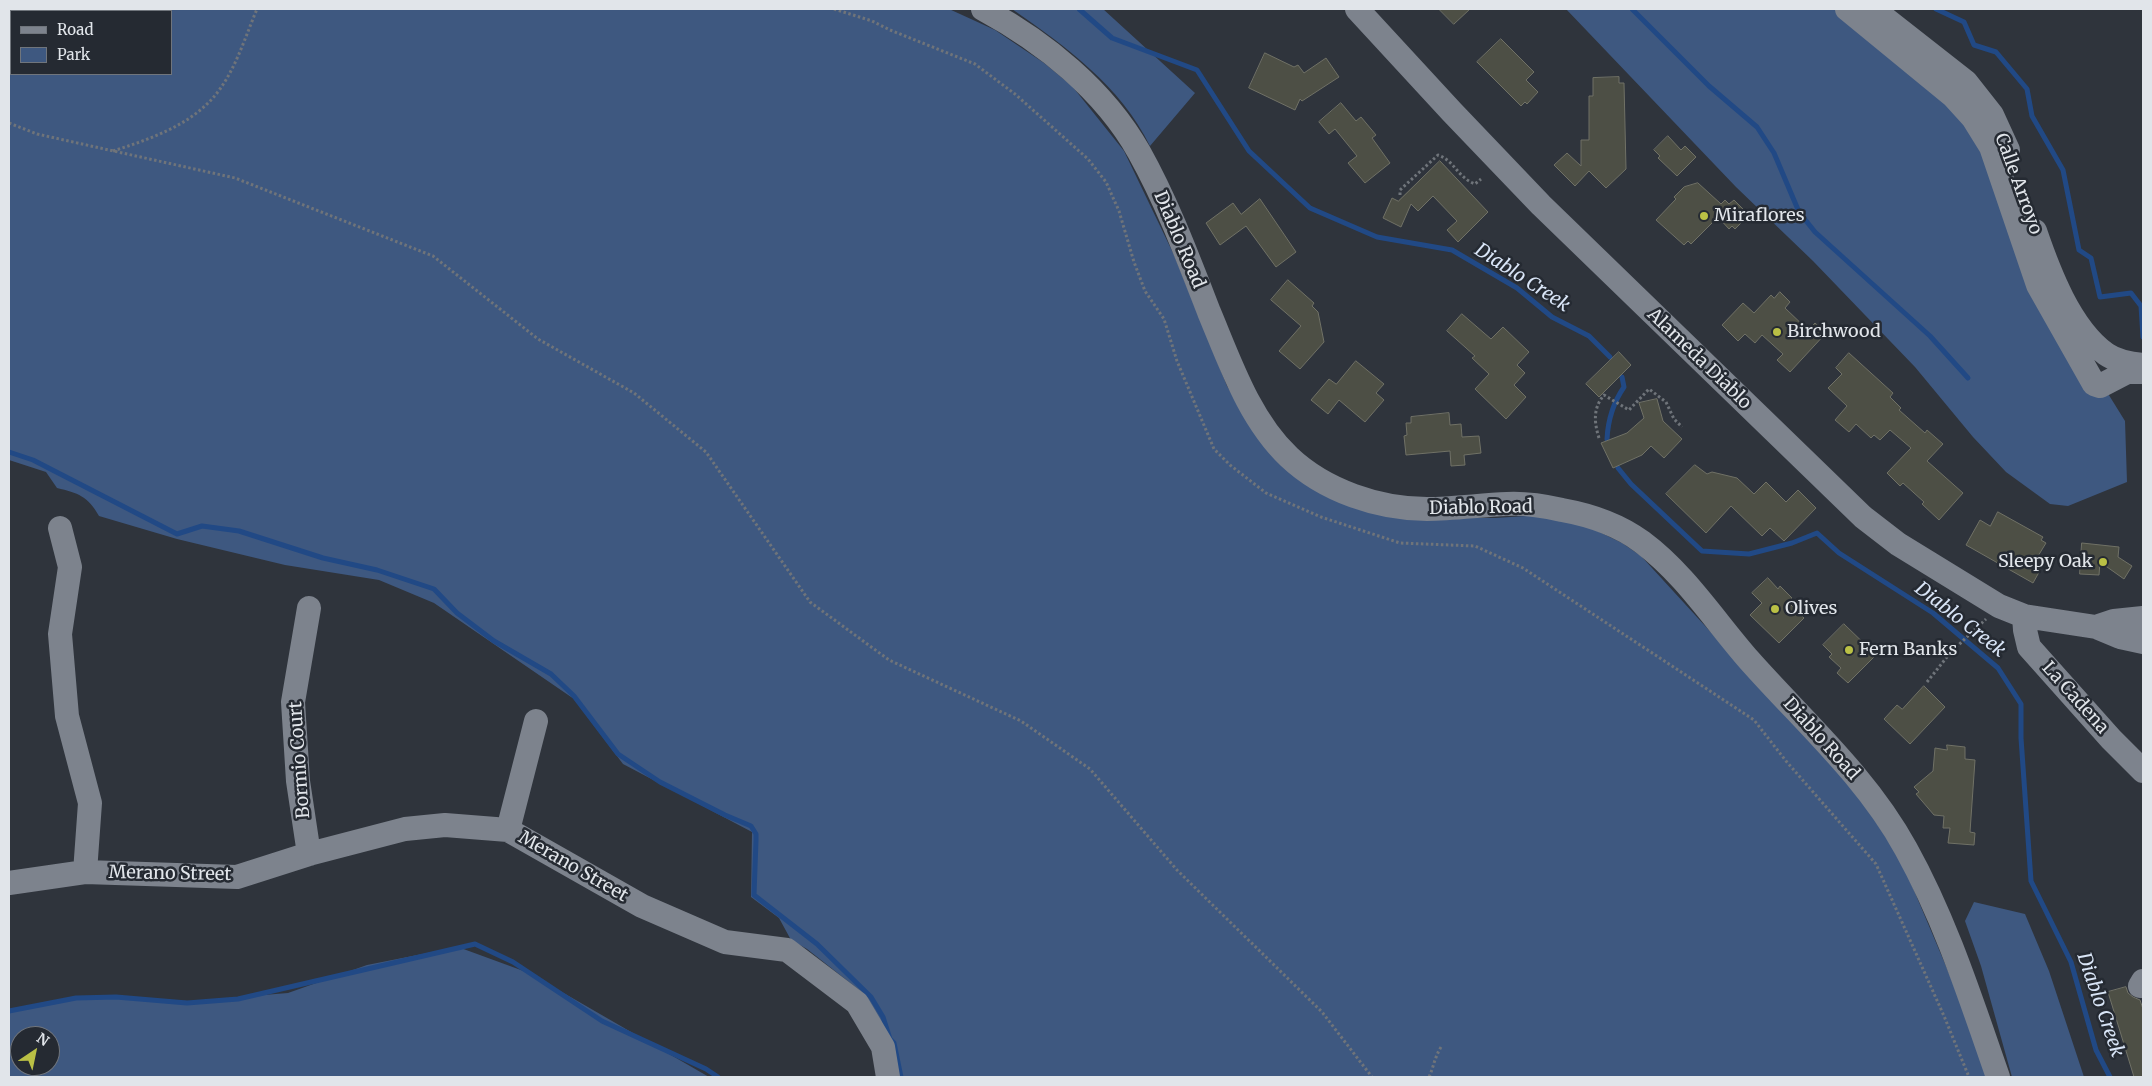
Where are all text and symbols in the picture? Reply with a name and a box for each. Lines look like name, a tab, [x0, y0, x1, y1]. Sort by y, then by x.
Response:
legend	[10, 10, 172, 75]
text: Road	[57, 20, 93, 39]
text: Park	[57, 45, 90, 64]
street label: Calle Arroyo	[1990, 130, 2046, 238]
street label: Diablo Road	[1149, 188, 1209, 292]
place label: Miraflores	[1714, 205, 1804, 227]
marker: Miraflores	[1698, 210, 1710, 222]
water label: Diablo Creek	[1470, 239, 1574, 317]
street label: Alameda Diablo	[1643, 304, 1755, 414]
place label: Birchwood	[1787, 321, 1881, 343]
marker: Birchwood	[1771, 326, 1783, 338]
street label: Diablo Road	[1429, 496, 1533, 520]
place label: Sleepy Oak	[1998, 551, 2093, 573]
marker: Sleepy Oak	[2097, 556, 2109, 568]
water label: Diablo Creek	[1910, 578, 2010, 662]
place label: Olives	[1785, 598, 1837, 620]
marker: Olives	[1769, 603, 1781, 615]
place label: Fern Banks	[1859, 639, 1957, 661]
marker: Fern Banks	[1843, 644, 1855, 656]
street label: La Cadena	[2037, 658, 2113, 738]
street label: Diablo Road	[1778, 693, 1864, 785]
street label: Bormio Court	[285, 701, 315, 819]
street label: Merano Street	[514, 827, 632, 907]
street label: Merano Street	[108, 862, 232, 886]
water label: Diablo Creek	[2072, 950, 2128, 1060]
north arrow	[10, 1026, 60, 1076]
text: N	[33, 1029, 52, 1050]

